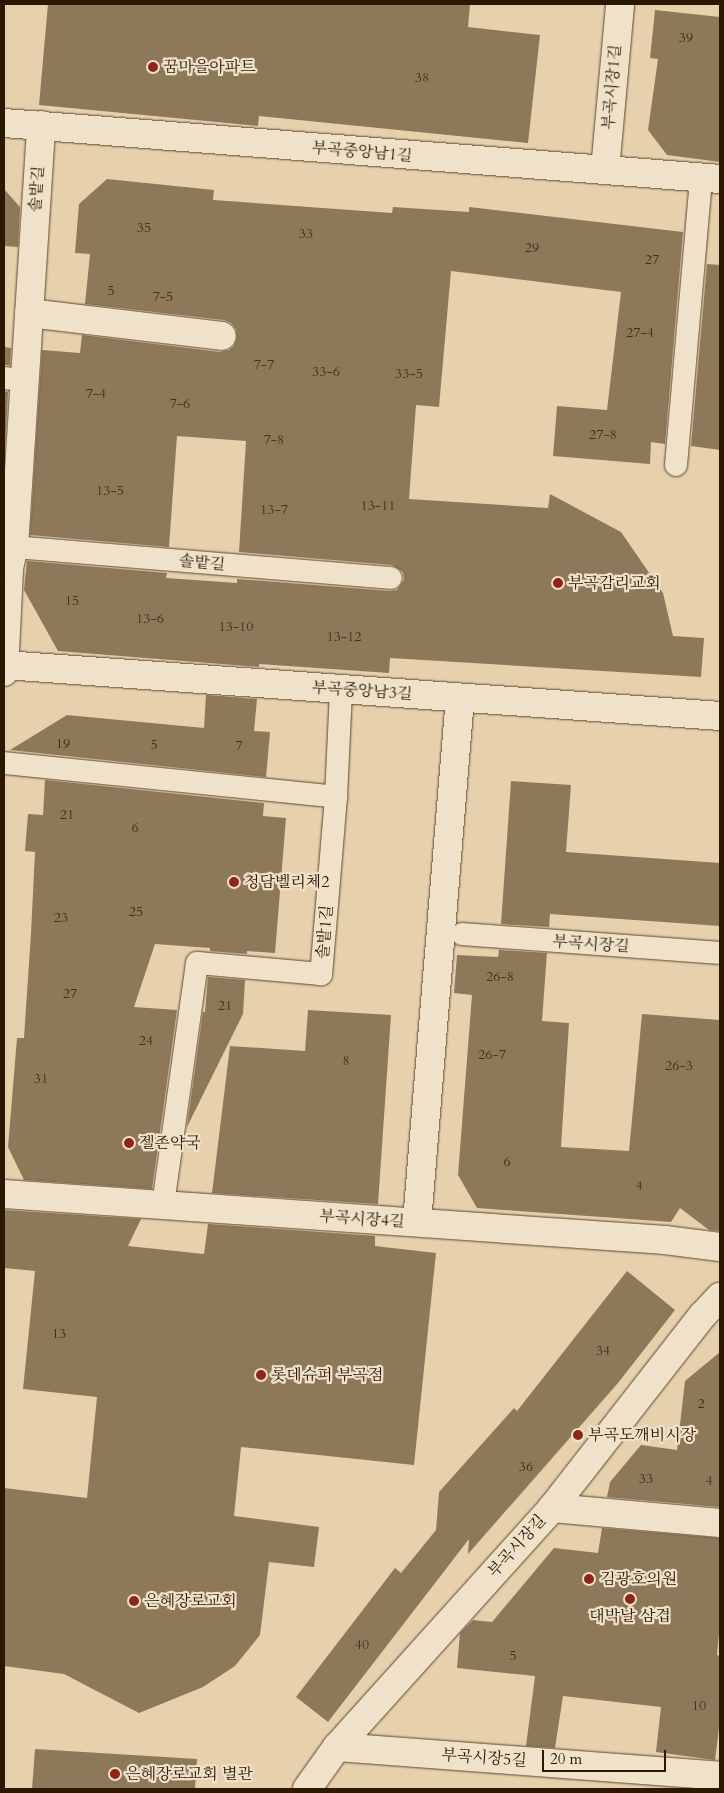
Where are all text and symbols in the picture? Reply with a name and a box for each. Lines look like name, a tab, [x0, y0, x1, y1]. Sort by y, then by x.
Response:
house number: 39	[679, 30, 693, 46]
street label: 부곡시장1길	[599, 44, 625, 130]
place label: 꿈마을아파트	[163, 57, 256, 77]
marker: 꿈마을아파트	[147, 61, 159, 73]
house number: 38	[415, 70, 429, 86]
street label: 부곡중앙남1길	[311, 138, 413, 166]
street label: 솔밭길	[26, 165, 48, 213]
house number: 35	[137, 220, 151, 236]
house number: 33	[299, 226, 313, 242]
house number: 29	[525, 240, 539, 256]
house number: 27	[645, 252, 659, 268]
house number: 5	[107, 283, 115, 299]
house number: 7-5	[153, 289, 173, 305]
house number: 27-4	[626, 325, 654, 341]
house number: 7-7	[254, 357, 274, 373]
house number: 33-6	[312, 364, 340, 380]
house number: 33-5	[395, 366, 423, 382]
house number: 7-4	[86, 386, 106, 402]
house number: 7-6	[170, 396, 190, 412]
house number: 27-8	[589, 427, 617, 443]
house number: 7-8	[264, 432, 284, 448]
house number: 13-5	[96, 483, 124, 499]
house number: 13-11	[361, 498, 395, 514]
house number: 13-7	[260, 502, 288, 518]
street label: 솔밭길	[178, 551, 226, 575]
place label: 부곡감리교회	[568, 573, 661, 593]
marker: 부곡감리교회	[552, 577, 564, 589]
house number: 15	[65, 593, 79, 609]
house number: 13-6	[136, 611, 164, 627]
house number: 13-10	[219, 619, 253, 635]
house number: 13-12	[327, 629, 361, 645]
street label: 부곡중앙남3길	[311, 678, 413, 704]
house number: 19	[56, 736, 70, 752]
house number: 5	[150, 737, 158, 753]
house number: 7	[235, 738, 243, 754]
house number: 21	[60, 807, 74, 823]
house number: 6	[131, 820, 139, 836]
place label: 청담벨리체2	[244, 872, 329, 892]
marker: 청담벨리체2	[228, 876, 240, 888]
house number: 25	[129, 904, 143, 920]
street label: 솔밭1길	[313, 904, 337, 960]
house number: 23	[54, 910, 68, 926]
street label: 부곡시장길	[552, 932, 630, 956]
house number: 26-8	[486, 969, 514, 985]
house number: 27	[63, 986, 77, 1002]
house number: 21	[218, 998, 232, 1014]
house number: 24	[139, 1033, 153, 1049]
house number: 26-7	[478, 1047, 506, 1063]
house number: 8	[342, 1053, 350, 1069]
house number: 26-3	[665, 1058, 693, 1074]
house number: 31	[34, 1071, 48, 1087]
place label: 젤존약국	[139, 1133, 201, 1153]
marker: 젤존약국	[123, 1137, 135, 1149]
house number: 6	[503, 1154, 511, 1170]
house number: 4	[635, 1178, 643, 1194]
street label: 부곡시장4길	[319, 1206, 405, 1232]
house number: 13	[52, 1326, 66, 1342]
house number: 34	[596, 1343, 610, 1359]
place label: 롯데슈퍼 부곡점	[271, 1365, 383, 1385]
marker: 롯데슈퍼 부곡점	[255, 1369, 267, 1381]
house number: 2	[697, 1396, 705, 1412]
place label: 부곡도깨비시장	[588, 1425, 696, 1445]
marker: 부곡도깨비시장	[572, 1429, 584, 1441]
house number: 36	[519, 1459, 533, 1475]
house number: 33	[639, 1471, 653, 1487]
house number: 4	[705, 1473, 713, 1489]
street label: 부곡시장길	[484, 1511, 550, 1581]
place label: 김광호의원	[600, 1569, 677, 1589]
marker: 김광호의원	[582, 1572, 596, 1586]
place label: 은혜장로교회	[144, 1591, 237, 1611]
marker: 대박날 삼겹	[624, 1593, 636, 1605]
marker: 은혜장로교회	[128, 1595, 140, 1607]
place label: 대박날 삼겹	[589, 1606, 671, 1626]
house number: 40	[355, 1637, 369, 1653]
house number: 5	[509, 1648, 517, 1664]
house number: 10	[692, 1698, 706, 1714]
scale bar	[544, 1740, 668, 1772]
street label: 부곡시장5길	[441, 1745, 527, 1771]
text: 20 m	[550, 1749, 582, 1769]
place label: 은혜장로교회 별관	[125, 1764, 253, 1784]
marker: 은혜장로교회 별관	[109, 1768, 121, 1780]

